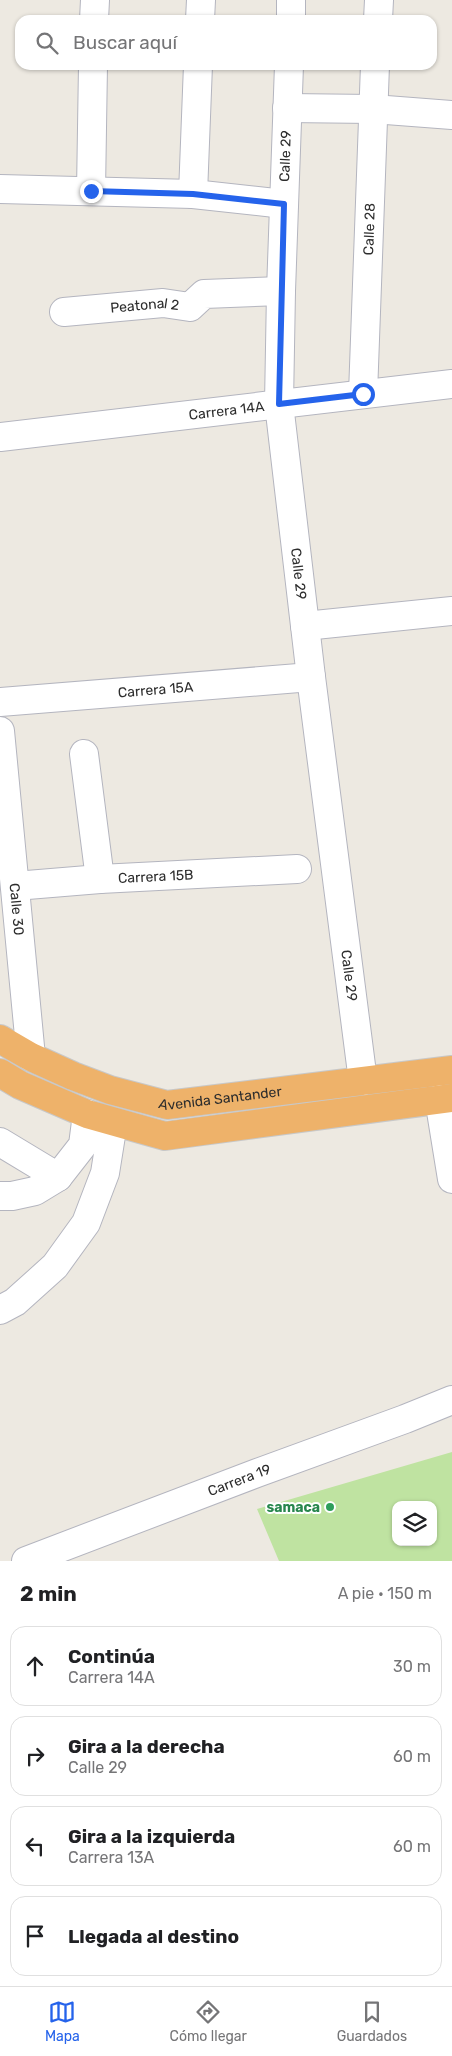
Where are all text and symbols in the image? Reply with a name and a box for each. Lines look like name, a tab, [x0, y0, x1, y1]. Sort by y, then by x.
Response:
search box	[15, 15, 437, 70]
icon: search	[33, 29, 61, 57]
text: Buscar aquí	[73, 31, 177, 54]
street label: Calle 29	[276, 130, 295, 182]
route end	[80, 180, 103, 203]
street label: Calle 28	[360, 203, 379, 256]
street label: Peatonal 2	[109, 295, 180, 317]
route start	[352, 383, 375, 406]
street label: Carrera 14A	[188, 398, 266, 424]
street label: Calle 29	[287, 547, 310, 600]
street label: Carrera 15A	[117, 678, 194, 701]
street label: Carrera 15B	[118, 866, 194, 887]
street label: Calle 30	[6, 882, 27, 936]
street label: Calle 29	[337, 949, 361, 1002]
street label: Avenida Santander	[157, 1083, 283, 1114]
street label: Carrera 19	[205, 1461, 273, 1500]
place label: samaca	[266, 1499, 320, 1516]
marker: samaca	[324, 1501, 336, 1513]
map controls	[392, 1501, 437, 1546]
button: layers	[392, 1501, 437, 1546]
text: 2 min	[20, 1581, 77, 1606]
text: A pie · 150 m	[338, 1584, 432, 1603]
text: Continúa	[68, 1645, 155, 1668]
icon: ahead	[21, 1652, 49, 1680]
text: 30 m	[393, 1657, 431, 1676]
text: Carrera 14A	[68, 1668, 155, 1687]
text: Gira a la derecha	[68, 1735, 225, 1758]
icon: right	[21, 1742, 49, 1770]
text: 60 m	[393, 1747, 431, 1766]
text: Calle 29	[68, 1758, 127, 1777]
text: Gira a la izquierda	[68, 1825, 235, 1848]
icon: left	[21, 1832, 49, 1860]
text: 60 m	[393, 1837, 431, 1856]
text: Carrera 13A	[68, 1848, 154, 1867]
icon: arrive	[21, 1922, 49, 1950]
text: Llegada al destino	[68, 1925, 239, 1948]
tab: Mapa	[45, 1998, 80, 2045]
tab: Cómo llegar	[170, 1998, 247, 2045]
tab: Guardados	[337, 1998, 407, 2045]

